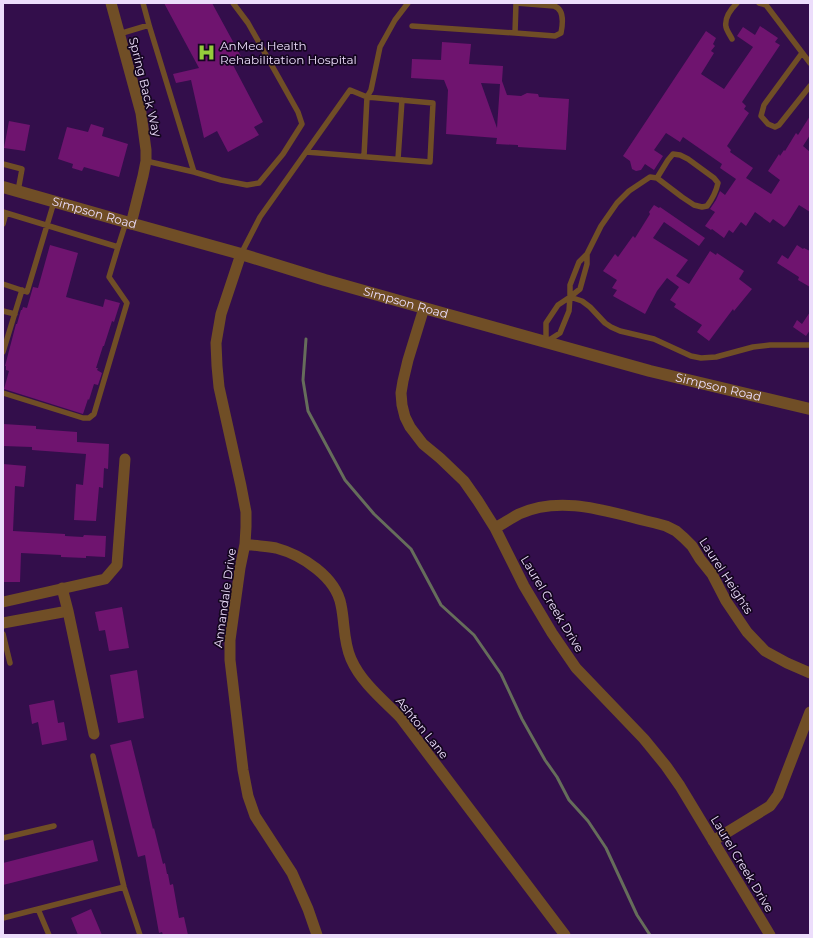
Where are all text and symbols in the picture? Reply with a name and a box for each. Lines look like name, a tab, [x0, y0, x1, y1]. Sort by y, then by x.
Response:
street label: Spring Back Way	[126, 36, 165, 139]
place label: AnMed Health Rehabilitation Hospital	[220, 38, 357, 67]
hospital icon: AnMed Health Rehabilitation Hospital	[197, 43, 217, 63]
street label: Simpson Road	[50, 193, 139, 232]
street label: Simpson Road	[362, 283, 450, 321]
street label: Simpson Road	[674, 369, 763, 404]
street label: Laurel Heights	[696, 535, 757, 617]
street label: Annandale Drive	[210, 547, 239, 649]
street label: Laurel Creek Drive	[518, 553, 587, 655]
street label: Ashton Lane	[393, 694, 452, 762]
street label: Laurel Creek Drive	[708, 813, 777, 915]

